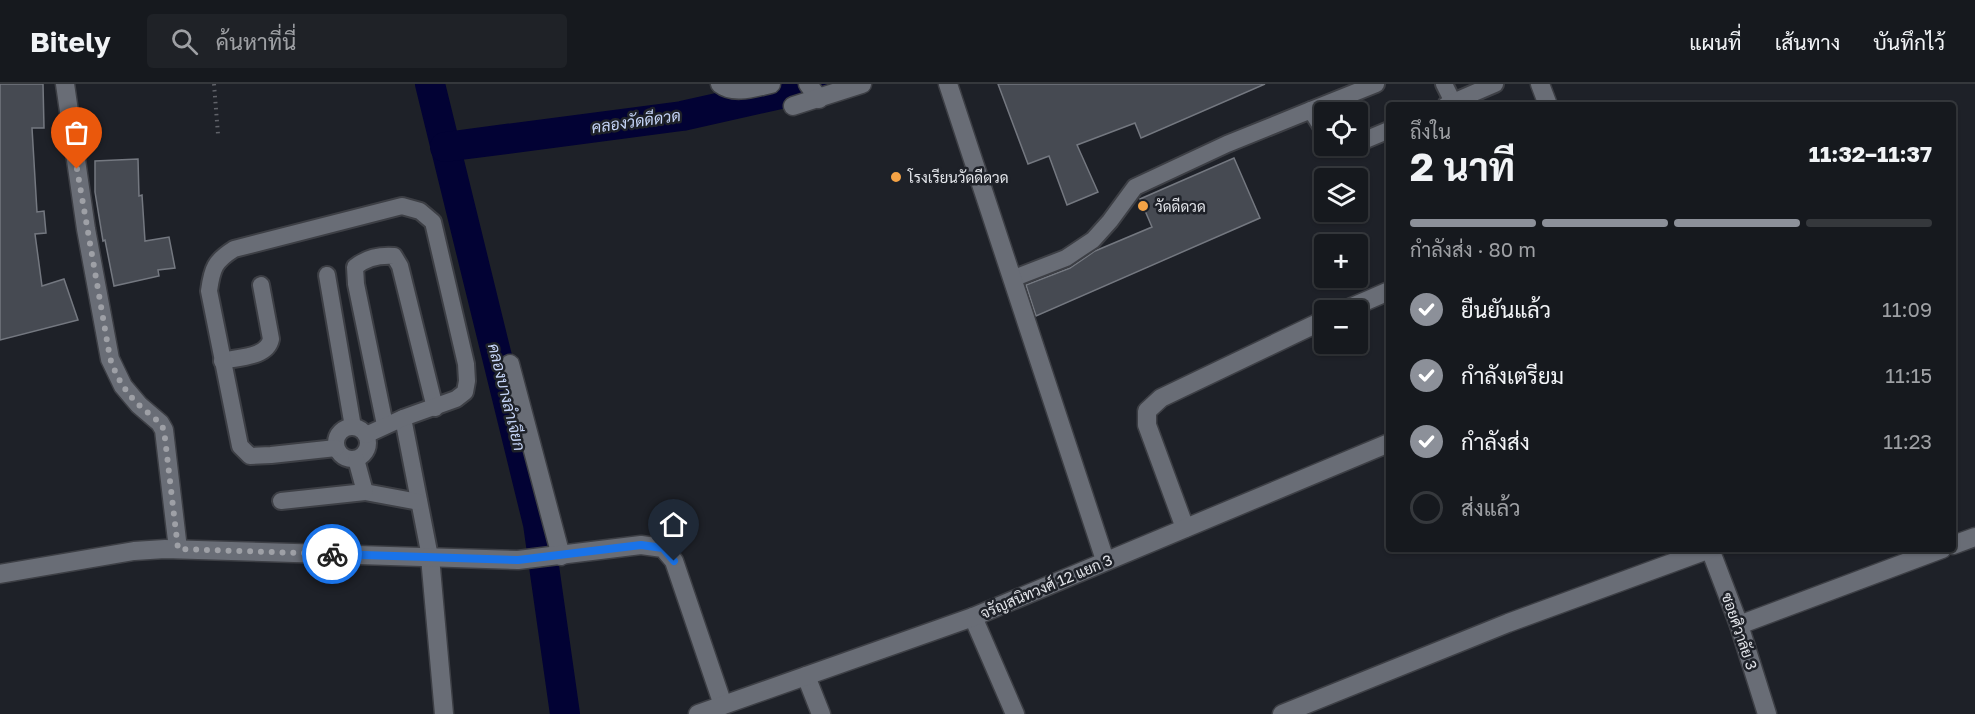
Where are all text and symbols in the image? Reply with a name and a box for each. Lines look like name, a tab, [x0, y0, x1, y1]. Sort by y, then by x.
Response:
search box	[147, 14, 567, 68]
text: Bitely	[30, 25, 111, 58]
icon: search	[168, 25, 201, 58]
text: ค้นหาที่นี่	[216, 28, 296, 55]
text: แผนที่	[1689, 29, 1742, 55]
text: เส้นทาง	[1775, 29, 1840, 55]
text: บันทึกไว้	[1873, 29, 1945, 55]
map controls	[1314, 102, 1368, 354]
button: locate	[1314, 102, 1368, 156]
water label: คลองวัดดีดวด	[590, 104, 682, 137]
pin	[51, 107, 102, 169]
icon: bag	[60, 116, 93, 149]
text: ถึงใน	[1410, 119, 1451, 143]
text: 11:32–11:37	[1809, 140, 1932, 167]
text: 2 นาที	[1410, 143, 1515, 190]
place label: โรงเรียนวัดดีดวด	[907, 168, 1009, 186]
button: layers	[1314, 168, 1368, 222]
marker: โรงเรียนวัดดีดวด	[889, 170, 903, 184]
place label: วัดดีดวด	[1155, 197, 1206, 215]
marker: วัดดีดวด	[1136, 199, 1150, 213]
button: +	[1314, 234, 1368, 288]
text: กำลังส่ง · 80 m	[1410, 237, 1536, 261]
icon: check	[1410, 293, 1443, 326]
text: ยืนยันแล้ว	[1461, 296, 1551, 323]
text: 11:09	[1882, 297, 1932, 321]
button: −	[1314, 300, 1368, 354]
water label: คลองบางลำเจียก	[484, 341, 531, 453]
icon: check	[1410, 359, 1443, 392]
text: กำลังเตรียม	[1461, 362, 1564, 389]
text: 11:15	[1885, 363, 1932, 387]
icon: check	[1410, 425, 1443, 458]
text: กำลังส่ง	[1461, 428, 1530, 455]
text: 11:23	[1883, 429, 1932, 453]
text: ส่งแล้ว	[1461, 494, 1521, 521]
pin	[648, 499, 699, 561]
icon: home	[657, 508, 690, 541]
courier	[302, 524, 362, 584]
icon: bike	[316, 538, 349, 571]
street label: จรัญสนิทวงศ์ 12 แยก 3	[977, 550, 1115, 623]
street label: ซอยศิวาลัย 3	[1718, 590, 1762, 672]

